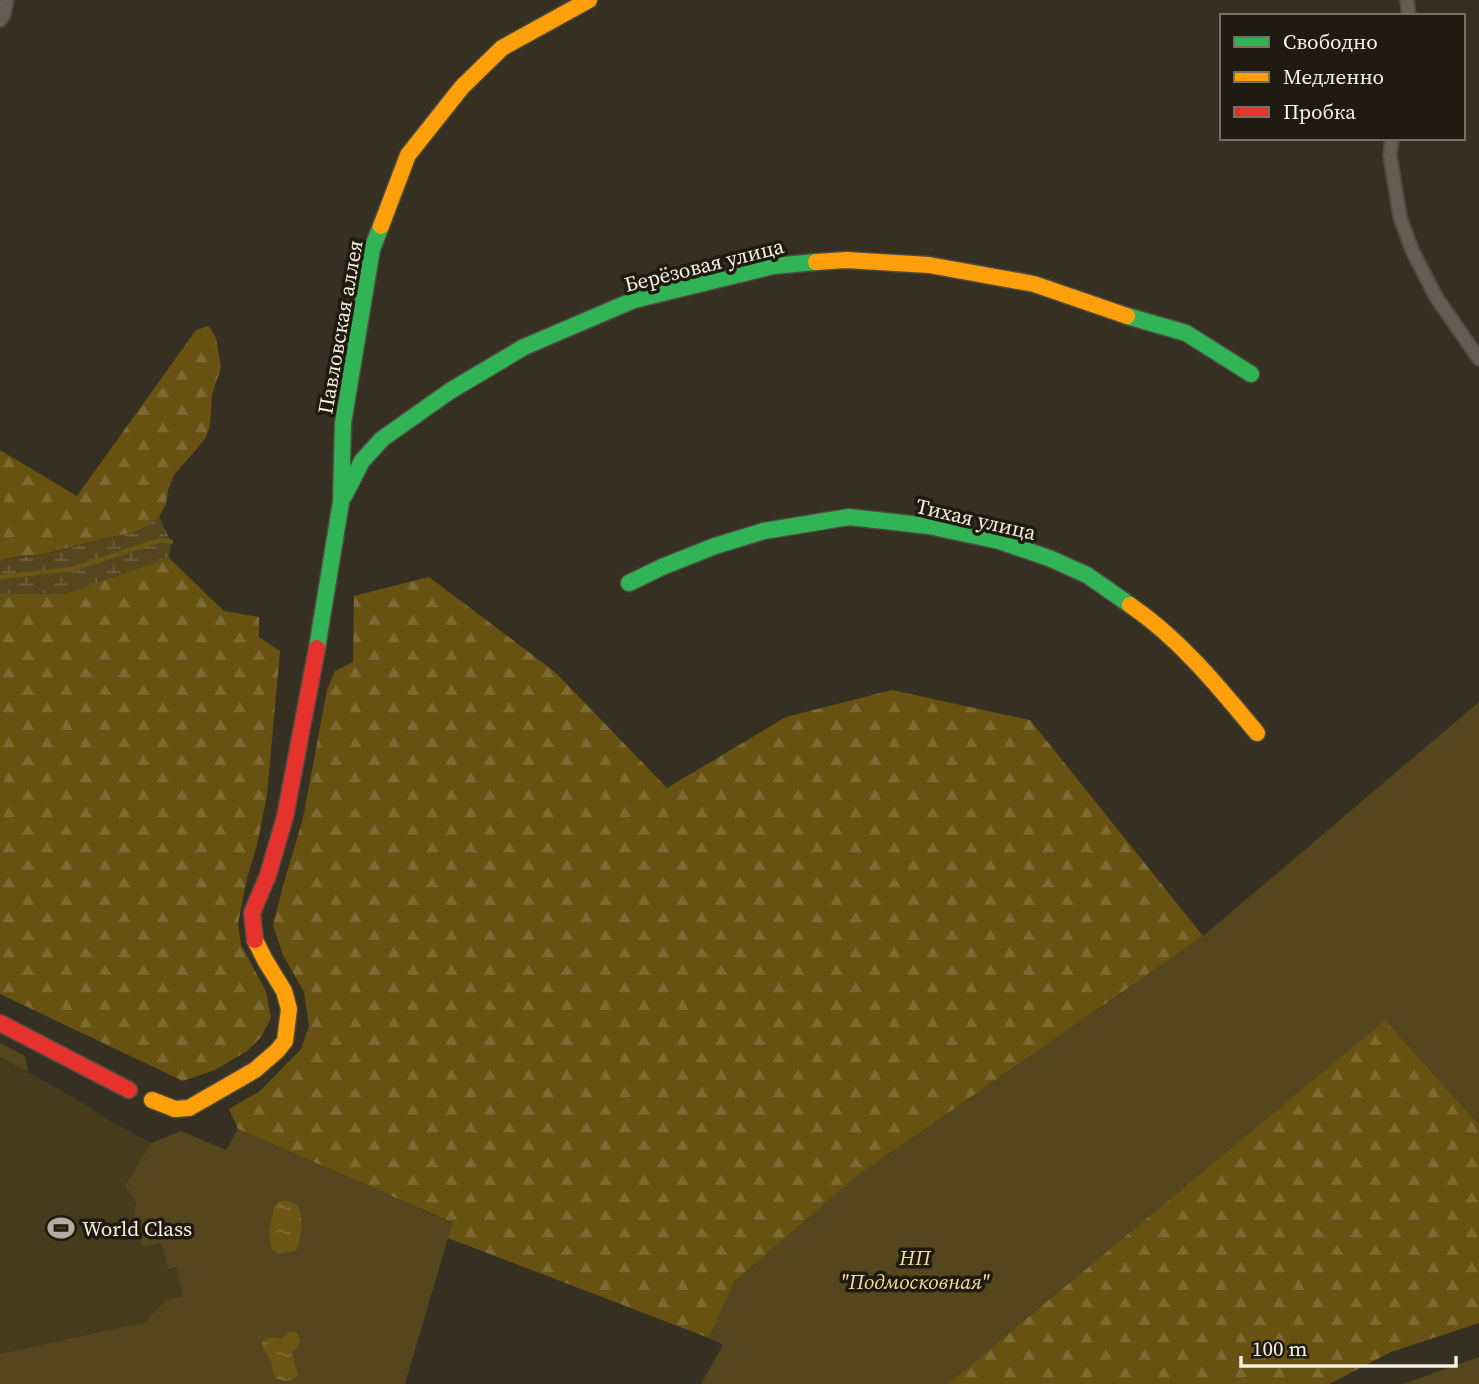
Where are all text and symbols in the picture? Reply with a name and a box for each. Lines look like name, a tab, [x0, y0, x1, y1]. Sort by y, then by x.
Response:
legend	[1220, 14, 1465, 140]
text: Свободно	[1283, 27, 1378, 56]
text: Медленно	[1283, 62, 1384, 91]
text: Пробка	[1283, 97, 1356, 126]
street label: Берёзовая улица	[621, 231, 787, 299]
street label: Павловская аллея	[310, 238, 370, 416]
street label: Тихая улица	[913, 491, 1039, 547]
sports icon: World Class	[46, 1213, 76, 1243]
place label: World Class	[82, 1214, 192, 1243]
park label: НП "Подмосковная"	[840, 1243, 990, 1296]
scale bar	[1241, 1324, 1456, 1368]
text: 100 m	[1252, 1334, 1307, 1363]

